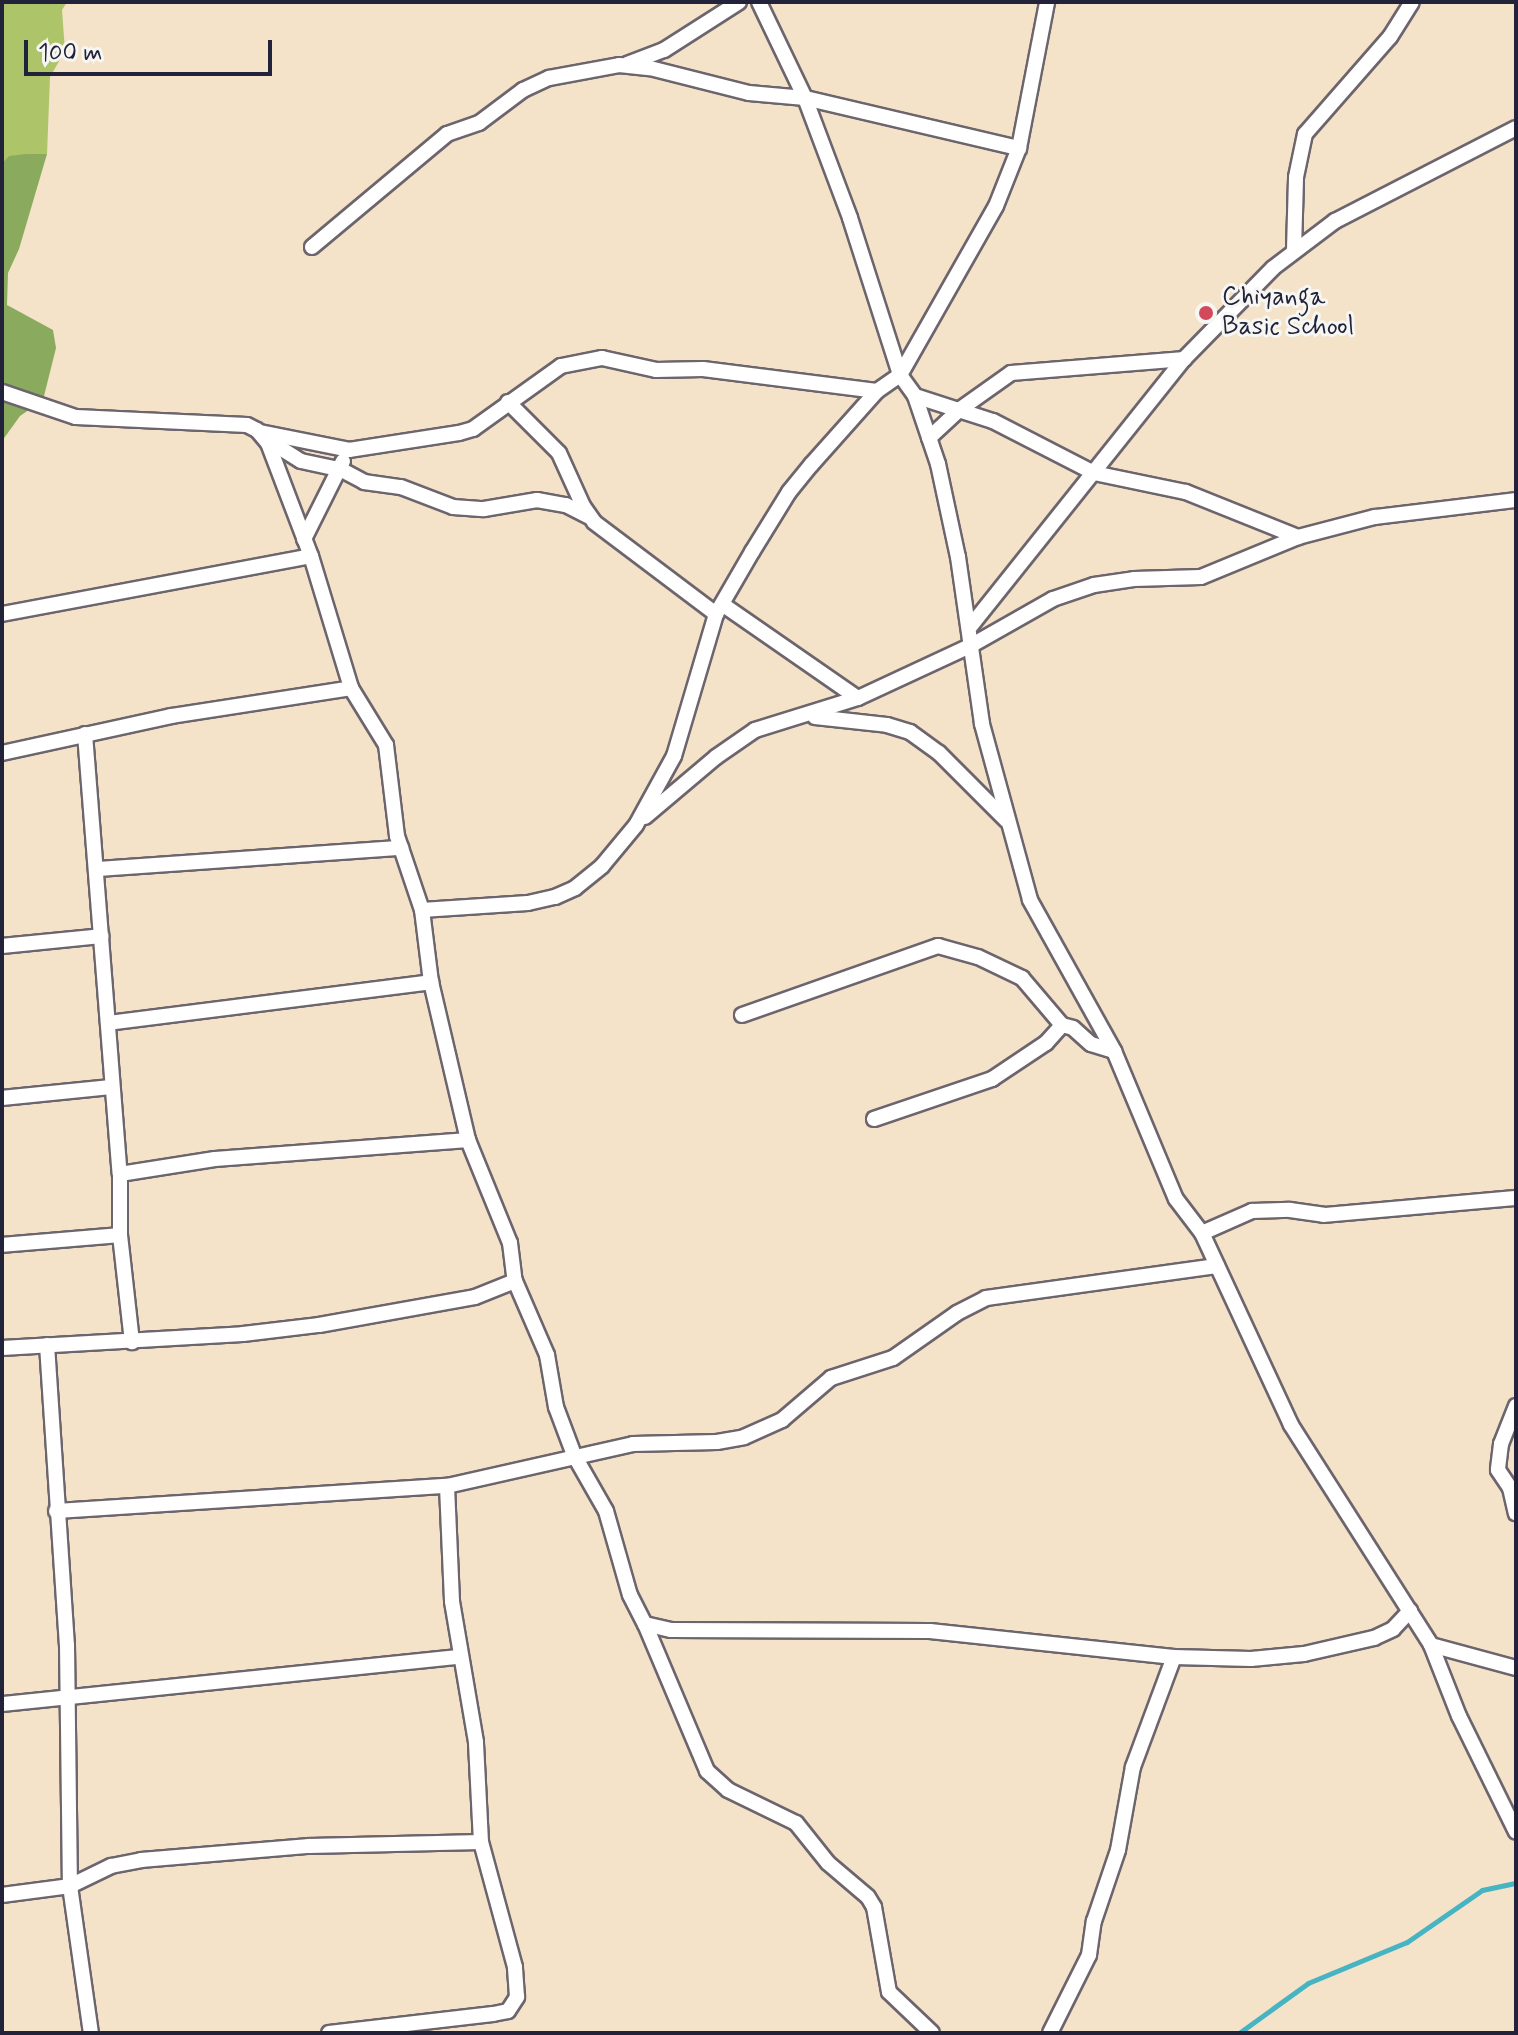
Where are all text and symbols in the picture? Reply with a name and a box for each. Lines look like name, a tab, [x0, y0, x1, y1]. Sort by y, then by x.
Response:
scale bar	[28, 24, 276, 74]
text: 100 m	[38, 38, 102, 69]
place label: Chiyanga Basic School	[1222, 282, 1354, 344]
marker: Chiyanga Basic School	[1197, 304, 1215, 322]

